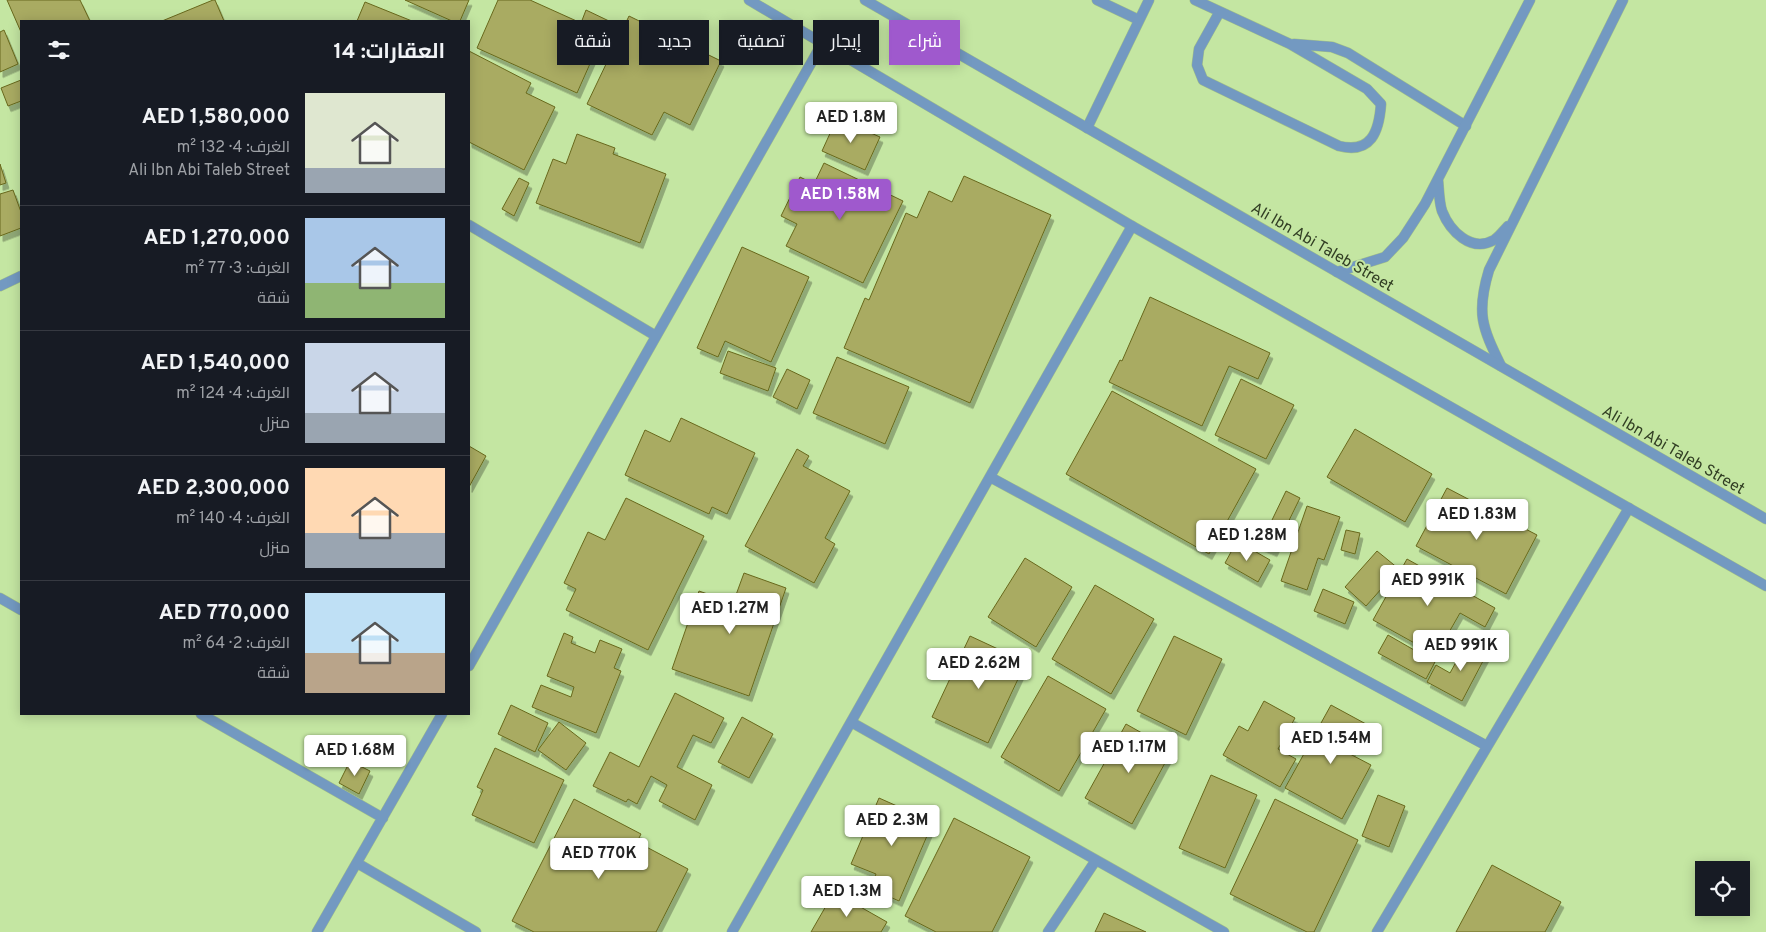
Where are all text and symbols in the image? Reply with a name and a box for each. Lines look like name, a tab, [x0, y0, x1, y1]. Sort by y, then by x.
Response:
chip: شقة	[557, 20, 629, 65]
chip: جديد	[639, 20, 709, 65]
chip: تصفية	[719, 20, 803, 65]
chip: إيجار	[813, 20, 879, 65]
chip: شراء	[889, 20, 960, 65]
icon: filters	[45, 36, 73, 64]
text: العقارات: 14	[333, 39, 445, 66]
pin: AED 1.8M	[799, 102, 903, 144]
text: AED 1,580,000	[142, 104, 290, 131]
text: AED 1.8M	[816, 108, 886, 128]
icon: home	[345, 113, 405, 173]
text: الغرف: 4 · 132 m²	[177, 138, 290, 158]
text: Ali Ibn Abi Taleb Street	[128, 161, 290, 181]
pin: AED 1.58M	[783, 178, 897, 221]
text: AED 1.58M	[800, 185, 880, 205]
street label: Ali Ibn Abi Taleb Street	[1247, 199, 1397, 297]
text: AED 1,270,000	[144, 225, 290, 252]
icon: home	[345, 238, 405, 298]
text: الغرف: 3 · 77 m²	[185, 259, 290, 279]
text: شقة	[257, 289, 290, 309]
text: AED 1,540,000	[141, 350, 290, 377]
icon: home	[345, 363, 405, 423]
text: الغرف: 4 · 124 m²	[176, 384, 290, 404]
street label: Ali Ibn Abi Taleb Street	[1598, 402, 1748, 500]
text: منزل	[260, 414, 290, 434]
text: AED 2,300,000	[137, 475, 290, 502]
icon: home	[345, 488, 405, 548]
pin: AED 1.83M	[1420, 498, 1534, 541]
text: AED 1.83M	[1437, 505, 1517, 525]
text: الغرف: 4 · 140 m²	[176, 509, 290, 529]
pin: AED 1.28M	[1190, 520, 1304, 562]
text: AED 1.28M	[1207, 526, 1287, 546]
text: منزل	[260, 539, 290, 559]
pin: AED 991K	[1376, 564, 1480, 607]
text: AED 991K	[1391, 571, 1465, 591]
pin: AED 1.27M	[673, 592, 787, 635]
text: AED 1.27M	[691, 599, 769, 619]
text: AED 770,000	[159, 600, 290, 627]
icon: home	[345, 613, 405, 673]
pin: AED 991K	[1409, 630, 1513, 672]
text: الغرف: 2 · 64 m²	[182, 634, 290, 654]
text: AED 991K	[1424, 636, 1498, 656]
pin: AED 2.62M	[922, 648, 1036, 690]
text: AED 2.62M	[938, 654, 1020, 674]
text: شقة	[257, 664, 290, 684]
pin: AED 1.54M	[1274, 722, 1388, 765]
text: AED 1.54M	[1291, 729, 1371, 749]
pin: AED 1.17M	[1072, 732, 1186, 774]
pin: AED 1.68M	[298, 734, 412, 777]
text: AED 1.17M	[1092, 738, 1166, 758]
text: AED 1.68M	[315, 741, 395, 761]
pin: AED 2.3M	[840, 804, 944, 847]
text: AED 2.3M	[856, 811, 928, 831]
pin: AED 770K	[547, 838, 651, 880]
text: AED 770K	[561, 844, 637, 864]
map controls	[1695, 861, 1750, 916]
button: locate	[1695, 861, 1750, 916]
pin: AED 1.3M	[795, 876, 899, 918]
text: AED 1.3M	[812, 882, 882, 902]

